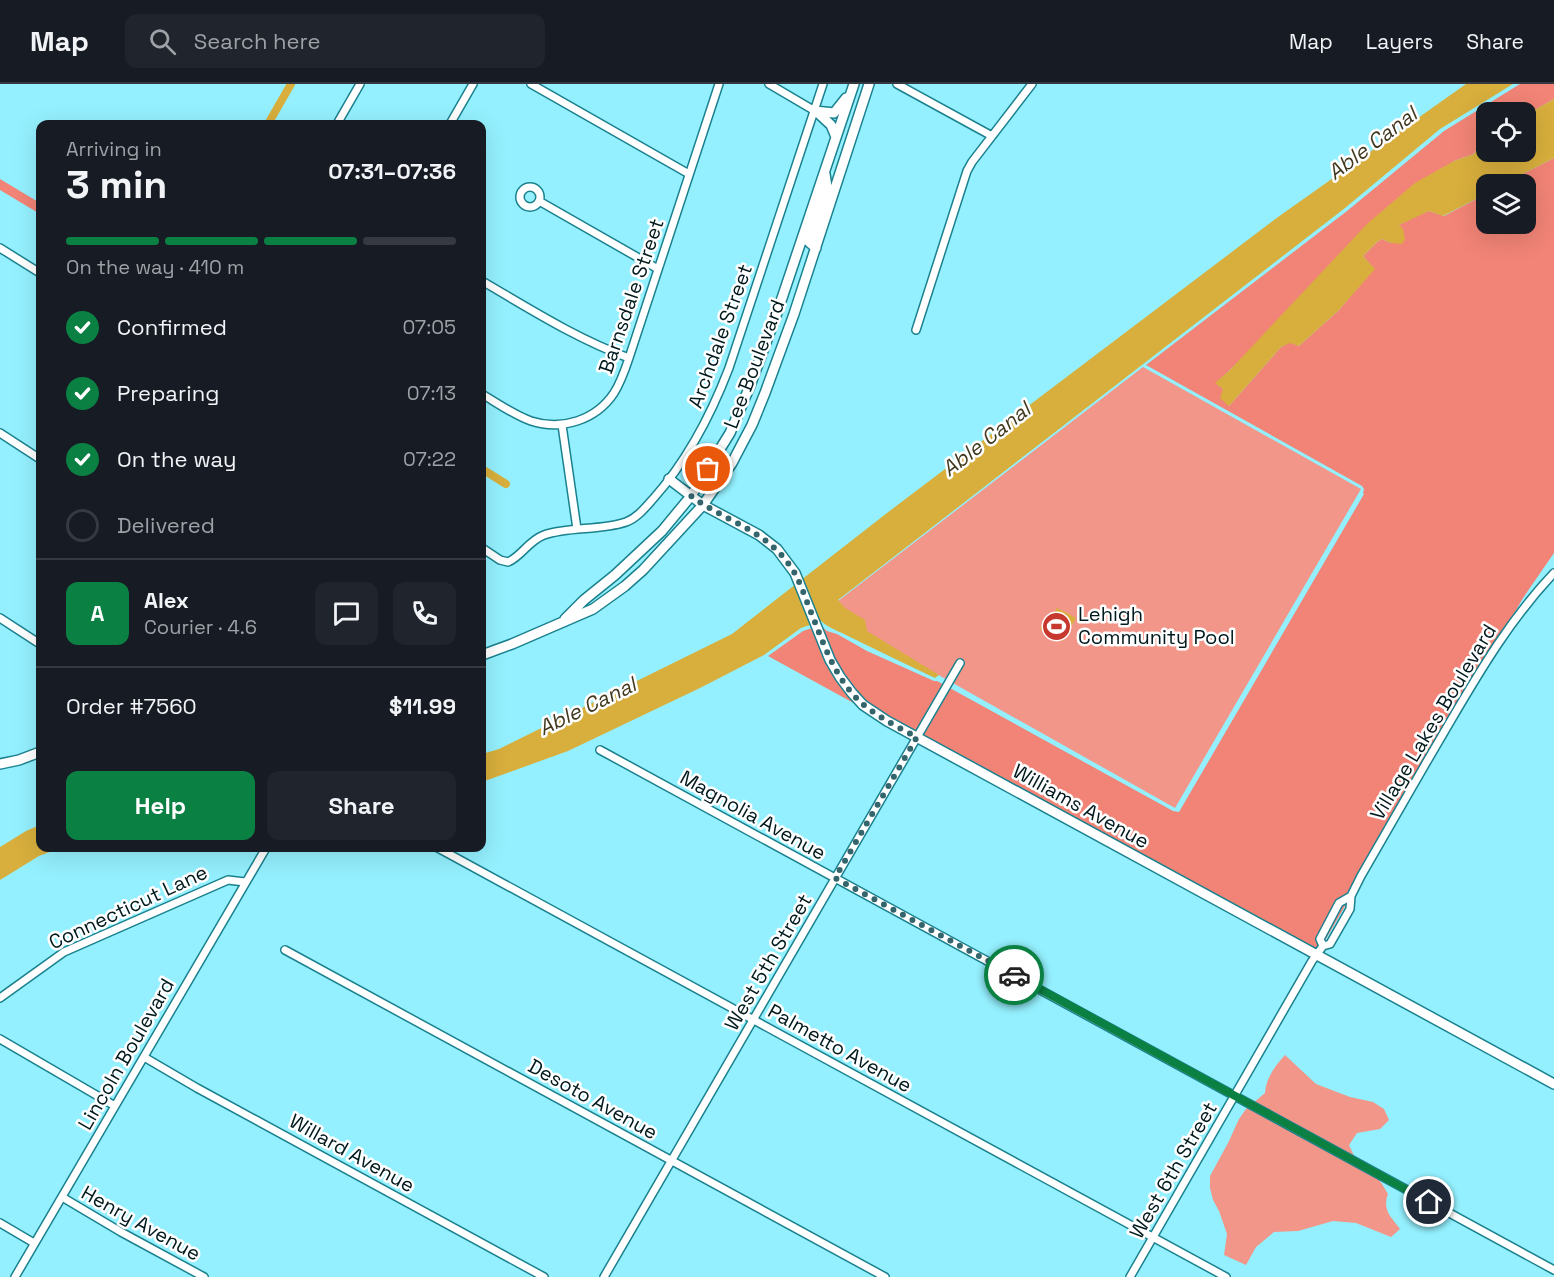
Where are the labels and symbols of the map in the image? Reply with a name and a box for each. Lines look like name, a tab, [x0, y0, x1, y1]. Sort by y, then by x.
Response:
water label: Able Canal	[1322, 99, 1424, 185]
street label: Barnsdale Street	[592, 215, 670, 377]
street label: Archdale Street	[682, 260, 758, 412]
street label: Lee Boulevard	[718, 296, 790, 432]
water label: Able Canal	[936, 394, 1038, 482]
pin	[682, 443, 733, 494]
place label: Lehigh Community Pool	[1078, 601, 1235, 650]
sports icon: Lehigh Community Pool	[1041, 610, 1073, 642]
street label: Village Lakes Boulevard	[1364, 619, 1502, 825]
water label: Able Canal	[534, 670, 643, 741]
street label: Williams Avenue	[1008, 758, 1154, 854]
street label: Magnolia Avenue	[676, 764, 830, 866]
street label: Connecticut Lane	[44, 859, 212, 955]
street label: West 5th Street	[718, 889, 818, 1035]
courier	[984, 945, 1044, 1005]
street label: Lincoln Boulevard	[72, 974, 180, 1134]
street label: Palmetto Avenue	[763, 998, 917, 1098]
street label: Desoto Avenue	[524, 1053, 662, 1145]
street label: West 6th Street	[1123, 1097, 1223, 1243]
street label: Willard Avenue	[285, 1108, 419, 1198]
pin	[1403, 1176, 1454, 1227]
street label: Henry Avenue	[77, 1180, 205, 1266]

